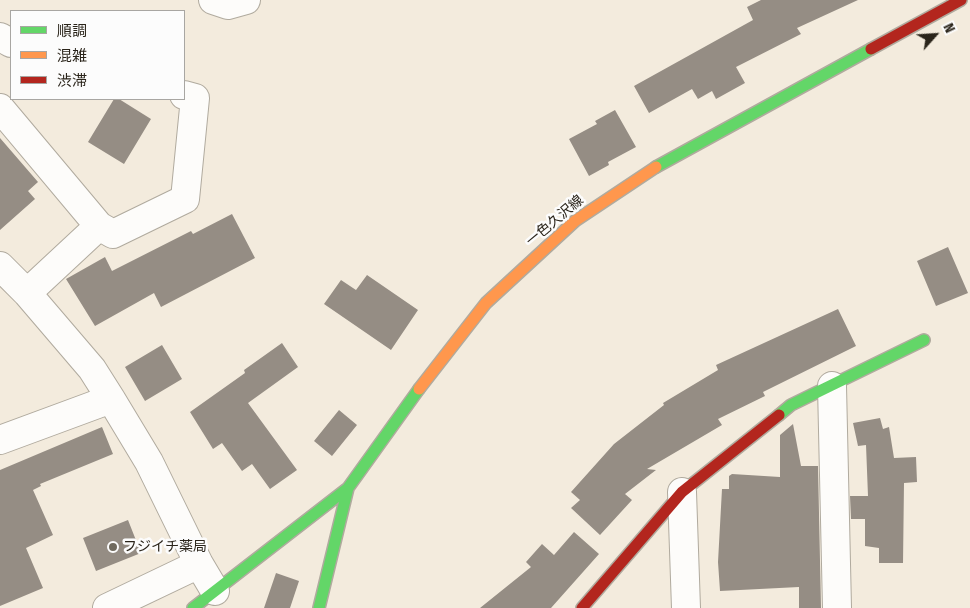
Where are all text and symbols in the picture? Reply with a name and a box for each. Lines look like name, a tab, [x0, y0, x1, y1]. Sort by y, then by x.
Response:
legend	[10, 10, 185, 100]
north arrow	[910, 10, 960, 60]
text: N	[939, 21, 958, 36]
text: 順調	[57, 22, 87, 40]
text: 混雑	[57, 47, 87, 65]
text: 渋滞	[57, 72, 87, 90]
street label: 一色久沢線	[523, 192, 587, 250]
place label: フジイチ薬局	[123, 539, 207, 555]
marker: フジイチ薬局	[107, 541, 119, 553]

